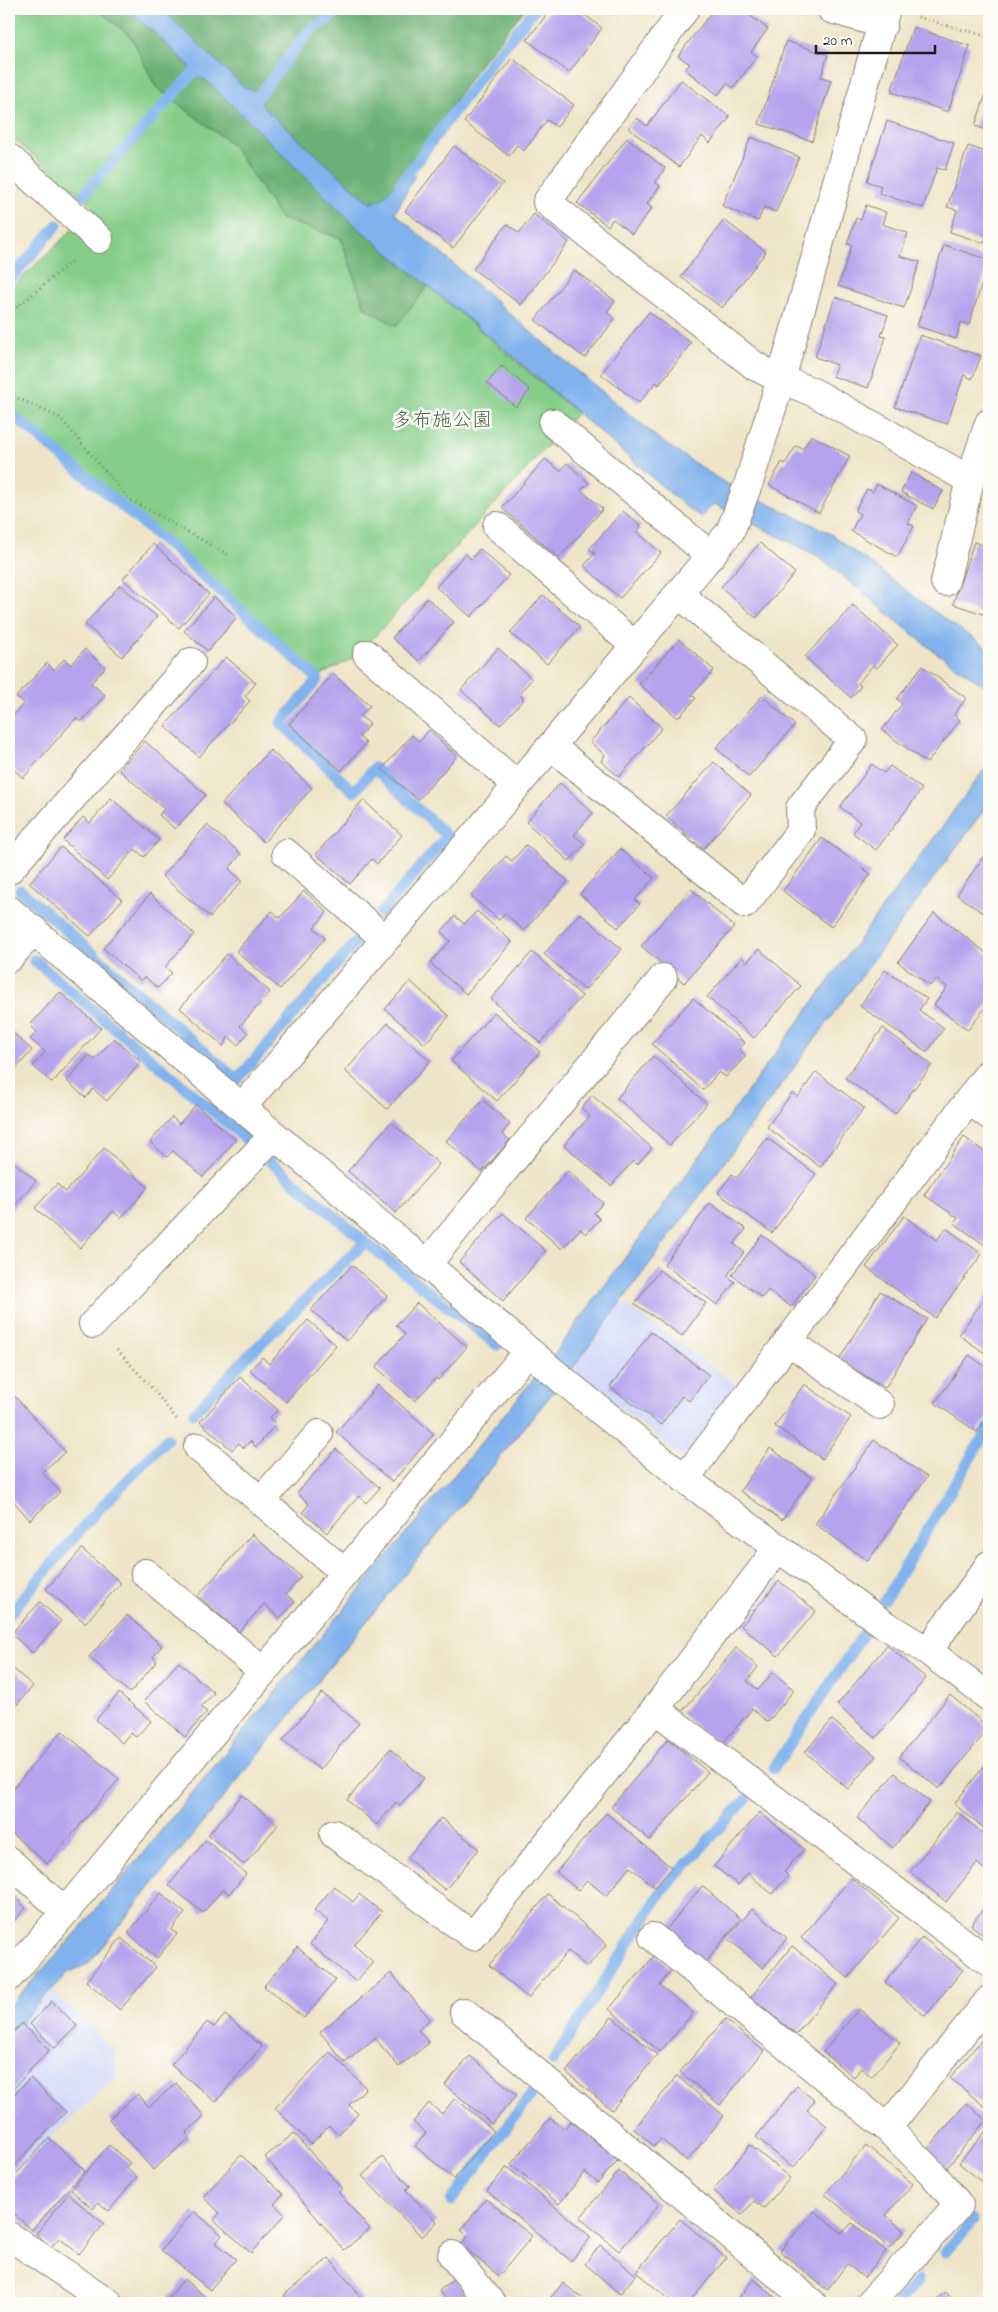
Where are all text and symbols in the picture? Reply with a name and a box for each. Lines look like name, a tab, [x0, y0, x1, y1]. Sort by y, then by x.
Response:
scale bar	[816, 22, 934, 54]
text: 20 m	[823, 30, 853, 52]
park label: 多布施公園	[392, 407, 492, 436]

